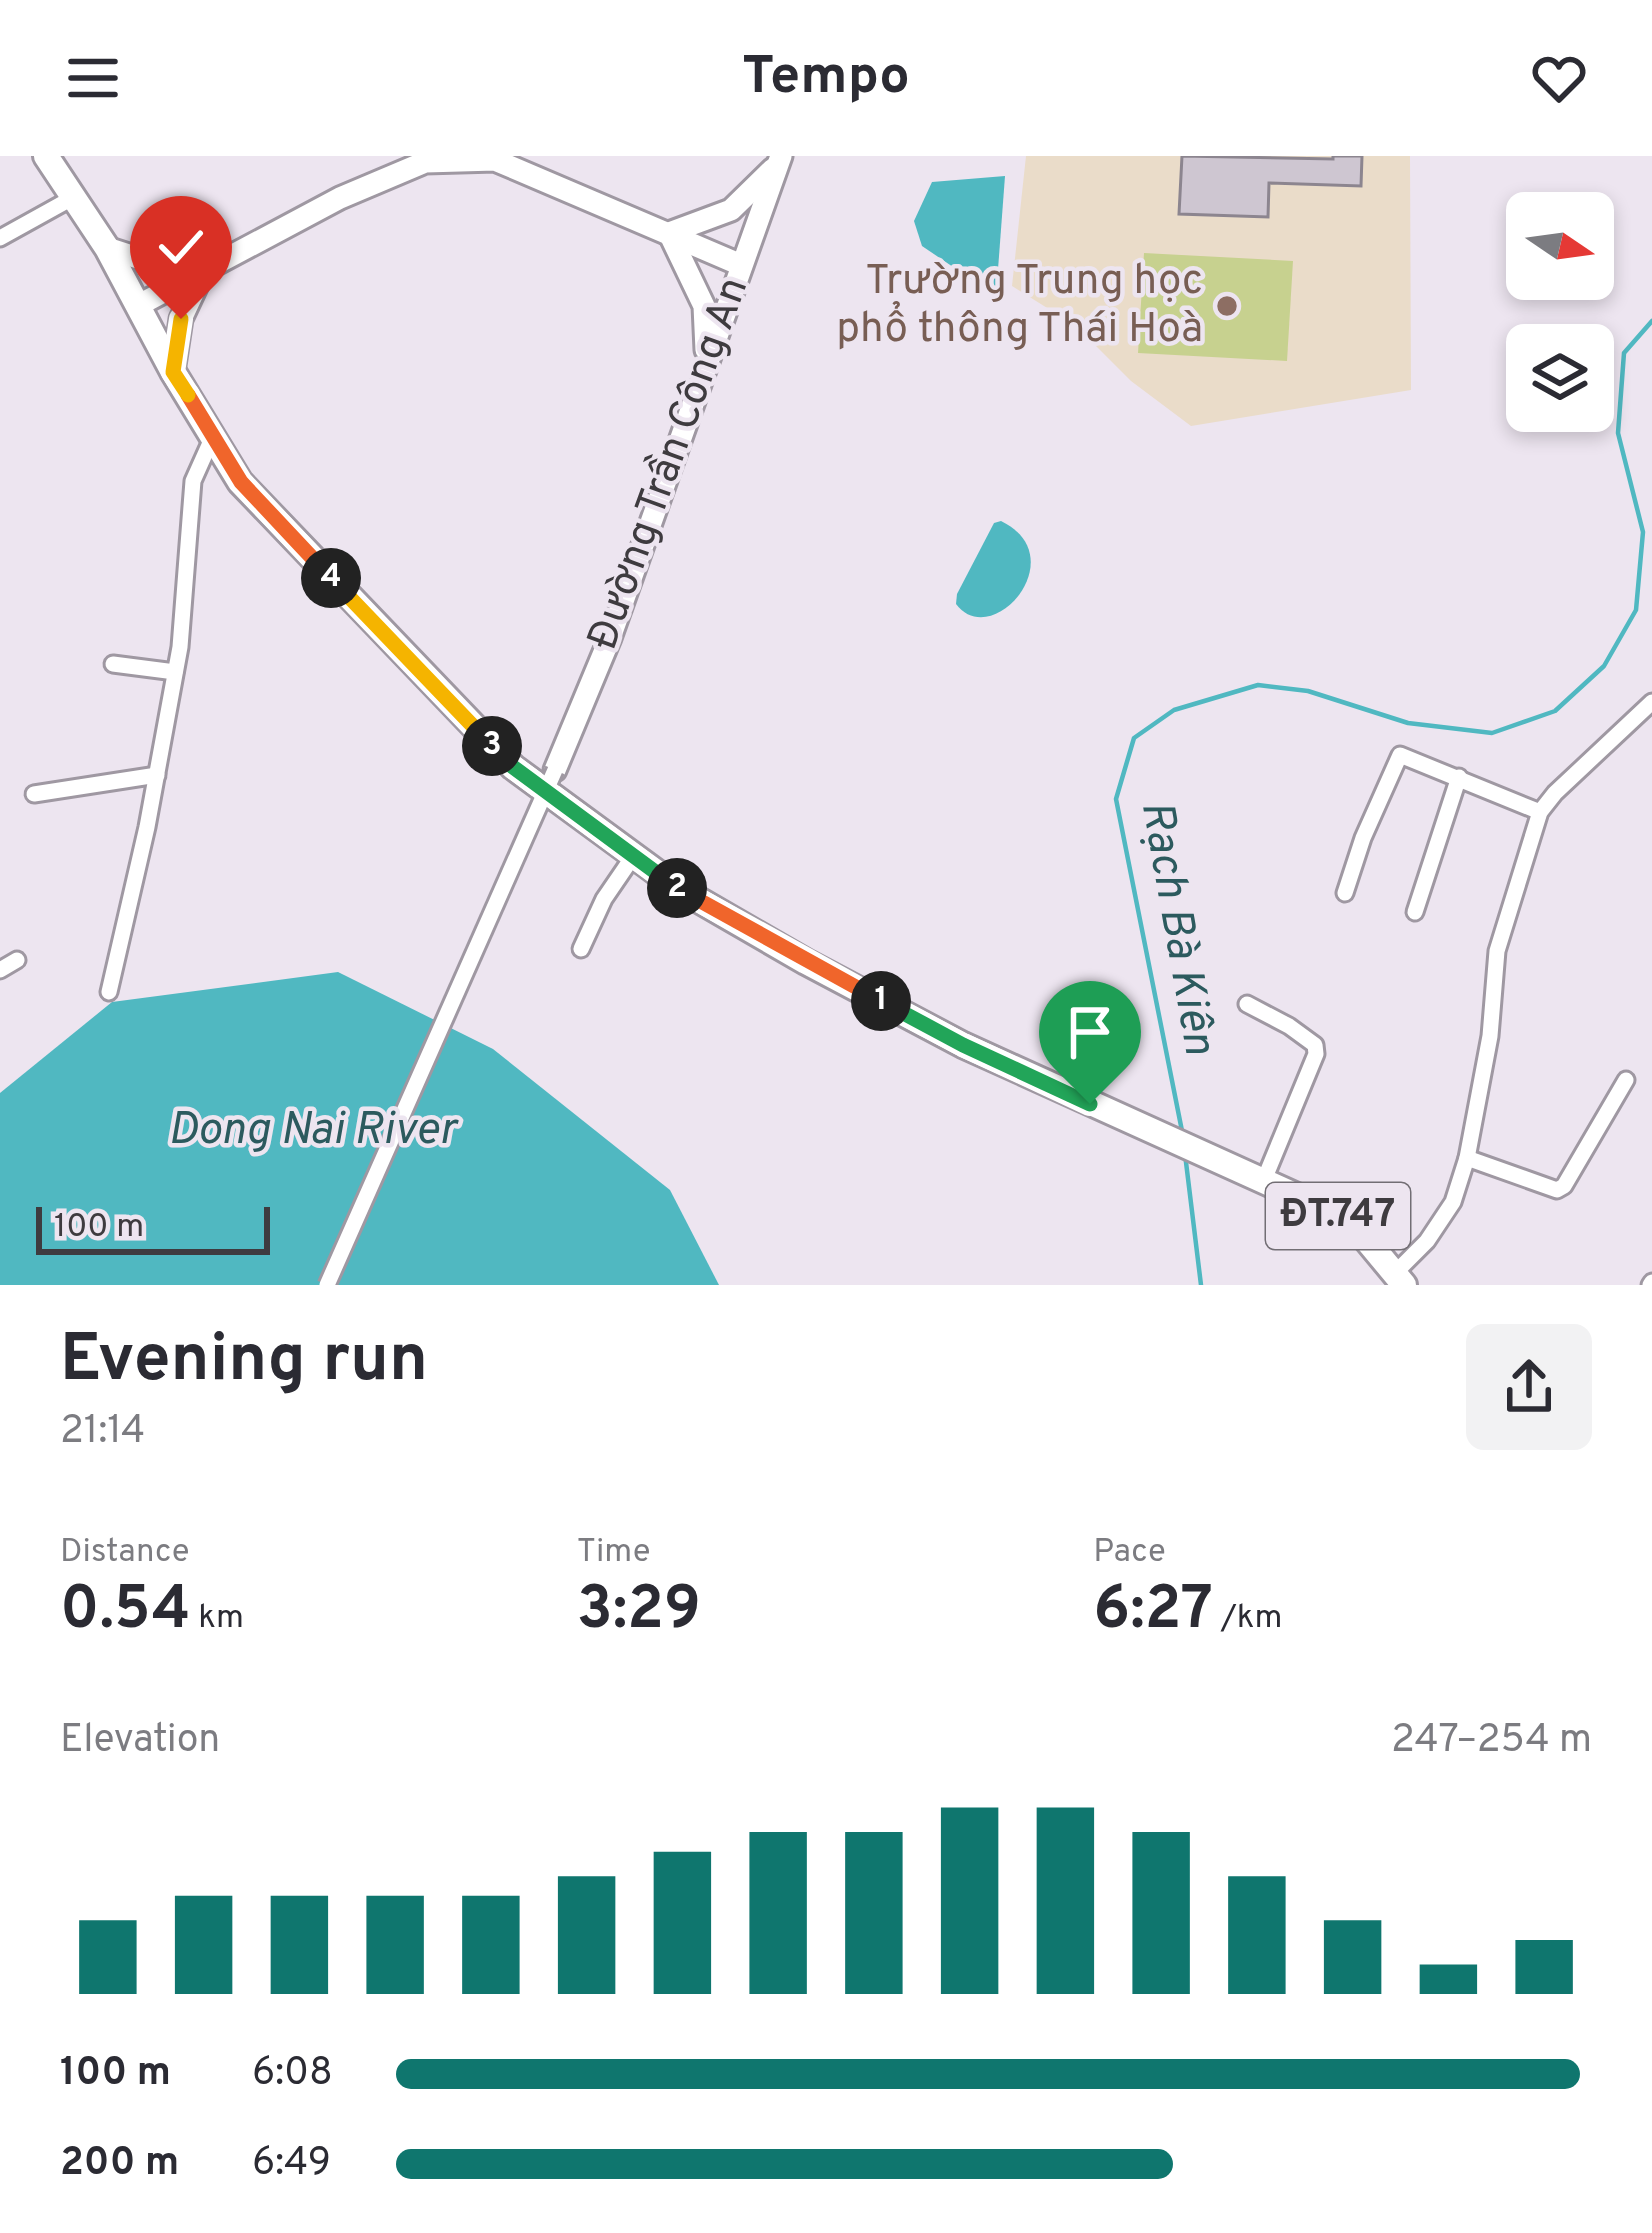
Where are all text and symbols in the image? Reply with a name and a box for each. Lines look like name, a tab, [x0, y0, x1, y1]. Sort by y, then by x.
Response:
text: Tempo	[742, 44, 910, 113]
icon: menu	[60, 45, 126, 111]
icon: heart	[1526, 45, 1592, 111]
north arrow	[1506, 192, 1614, 300]
map controls	[1506, 192, 1614, 432]
pin	[130, 196, 232, 319]
icon: check	[148, 214, 214, 280]
place label: Trường Trung học phổ thông Thái Hoà	[836, 256, 1203, 357]
street label: Đường Trần Công An	[578, 270, 762, 658]
marker: Trường Trung học phổ thông Thái Hoà	[1214, 293, 1240, 319]
button: layers	[1506, 324, 1614, 432]
pin: 4	[301, 548, 361, 608]
text: 4	[320, 557, 342, 599]
pin: 3	[462, 716, 522, 776]
text: 3	[482, 725, 502, 767]
water label: Rạch Bà Kiên	[1126, 797, 1226, 1059]
pin: 2	[647, 858, 707, 918]
text: 2	[667, 867, 687, 909]
pin: 1	[851, 971, 911, 1031]
text: 1	[874, 980, 888, 1022]
pin	[1039, 981, 1141, 1104]
icon: arrive	[1057, 999, 1123, 1065]
water label: Dong Nai River	[168, 1103, 460, 1160]
road number: ĐT.747	[1266, 1183, 1410, 1249]
scale bar	[36, 1201, 270, 1254]
text: 100 m	[54, 1207, 144, 1249]
text: Evening run	[60, 1321, 428, 1404]
button: share	[1466, 1324, 1592, 1450]
text: 21:14	[60, 1408, 145, 1457]
text: Distance	[60, 1532, 190, 1574]
text: Time	[577, 1532, 650, 1574]
text: Pace	[1093, 1532, 1166, 1574]
text: 0.54	[60, 1574, 190, 1650]
text: 3:29	[577, 1574, 701, 1650]
text: 6:27	[1093, 1574, 1213, 1650]
text: km	[190, 1598, 244, 1640]
text: /km	[1213, 1598, 1282, 1640]
text: Elevation	[60, 1717, 220, 1766]
text: 247–254 m	[1391, 1717, 1592, 1766]
text: 100 m	[60, 2050, 171, 2099]
text: 6:08	[252, 2050, 333, 2099]
text: 200 m	[60, 2140, 179, 2189]
text: 6:49	[252, 2140, 331, 2189]

